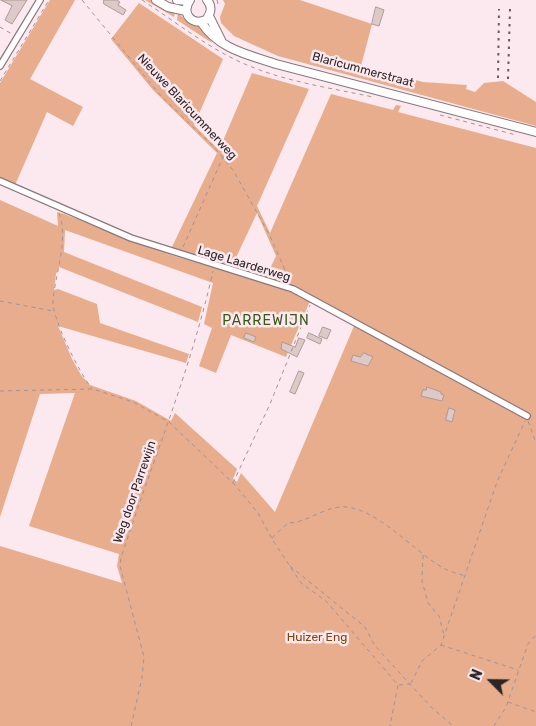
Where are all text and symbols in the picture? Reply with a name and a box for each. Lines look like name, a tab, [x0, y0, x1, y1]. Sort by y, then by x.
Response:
street label: Blaricummerstraat	[311, 50, 415, 90]
street label: Nieuwe Blaricummerweg	[134, 51, 240, 163]
street label: Lage Laarderweg	[196, 243, 292, 285]
district label: PARREWIJN	[221, 313, 311, 329]
street label: Weg door Parrewijn	[111, 439, 159, 545]
park label: Huizer Eng	[287, 631, 347, 645]
north arrow	[466, 656, 516, 706]
text: N	[467, 667, 487, 683]

